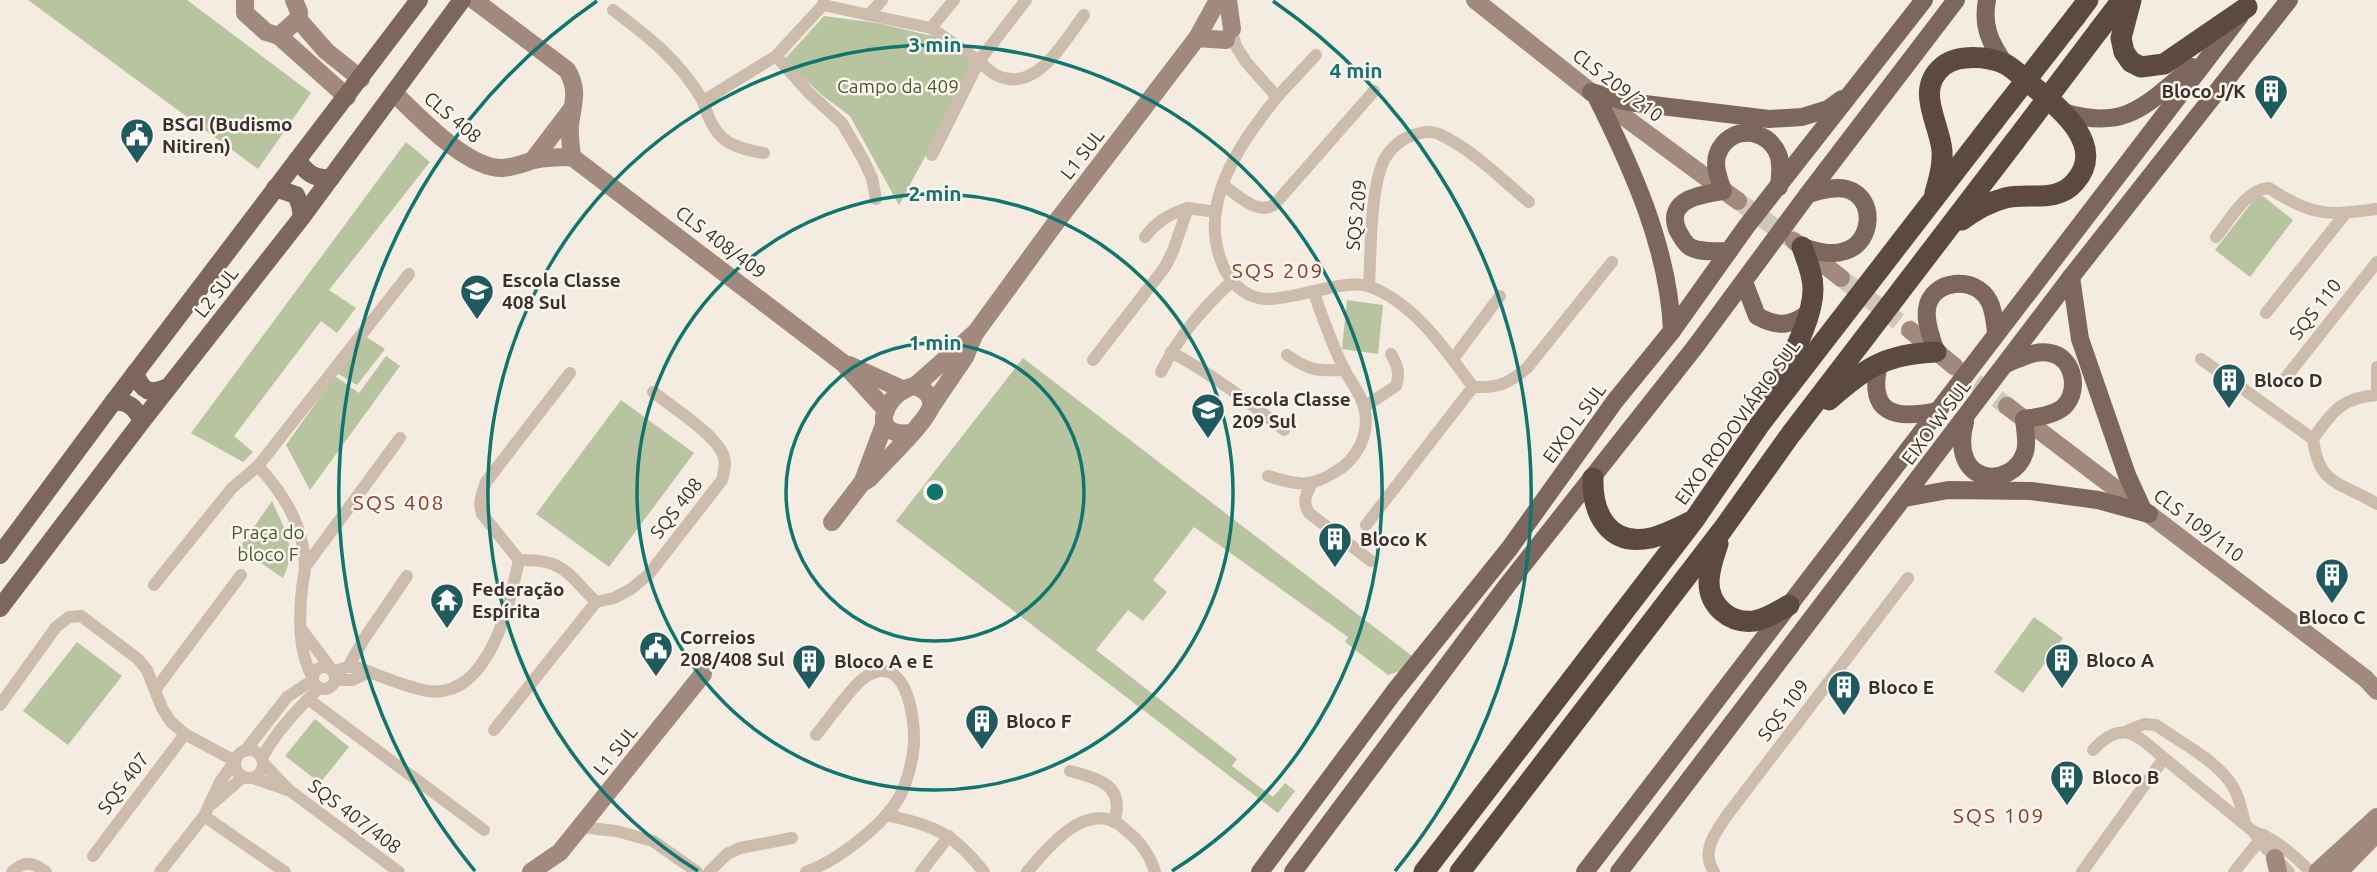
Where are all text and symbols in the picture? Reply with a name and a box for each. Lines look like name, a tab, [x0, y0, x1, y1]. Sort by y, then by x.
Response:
text: 3 min	[908, 32, 962, 56]
street label: CLS 209/210	[1569, 44, 1667, 126]
text: 4 min	[1329, 58, 1383, 82]
building icon: Bloco J/K	[2252, 72, 2290, 121]
park label: Campo da 409	[837, 75, 959, 97]
place label: Bloco J/K	[2161, 80, 2246, 102]
street label: CLS 408	[420, 87, 486, 147]
place label: BSGI (Budismo Nitiren)	[162, 113, 293, 157]
public building icon: BSGI (Budismo Nitiren)	[118, 116, 156, 165]
street label: L1 SUL	[1056, 124, 1109, 183]
street label: SQS 209	[1341, 178, 1371, 252]
text: 2 min	[908, 181, 962, 205]
street label: CLS 408/409	[672, 201, 770, 283]
district label: SQS 209	[1232, 258, 1324, 282]
street label: L2 SUL	[190, 262, 243, 321]
place label: Escola Classe 408 Sul	[502, 269, 621, 313]
school or university icon: Escola Classe 408 Sul	[458, 272, 496, 321]
street label: SQS 110	[2284, 274, 2346, 344]
text: 1 min	[908, 330, 962, 354]
street label: EIXO RODOVIÁRIO SUL	[1670, 335, 1804, 509]
building icon: Bloco D	[2210, 361, 2248, 410]
place label: Bloco D	[2254, 369, 2323, 391]
street label: EIXO W SUL	[1897, 375, 1975, 469]
street label: EIXO L SUL	[1538, 379, 1610, 467]
place label: Escola Classe 209 Sul	[1232, 388, 1351, 432]
school or university icon: Escola Classe 209 Sul	[1189, 391, 1227, 440]
street label: SQS 408	[645, 473, 707, 543]
centre of rings	[923, 480, 947, 504]
street label: CLS 109/110	[2150, 484, 2248, 566]
district label: SQS 408	[353, 490, 445, 514]
building icon: Bloco K	[1316, 520, 1354, 569]
park label: Praça do bloco F	[231, 521, 305, 565]
place label: Bloco K	[1360, 528, 1428, 550]
building icon: Bloco C	[2313, 556, 2351, 605]
place label: Federação Espírita	[472, 578, 565, 622]
temple icon: Federação Espírita	[428, 581, 466, 630]
place label: Bloco C	[2299, 606, 2365, 628]
place label: Correios 208/408 Sul	[680, 626, 785, 670]
public building icon: Correios 208/408 Sul	[637, 629, 675, 678]
building icon: Bloco A	[2043, 641, 2081, 690]
building icon: Bloco A e E	[790, 642, 828, 691]
place label: Bloco A	[2086, 649, 2155, 671]
place label: Bloco A e E	[834, 650, 933, 672]
building icon: Bloco E	[1825, 668, 1863, 717]
street label: SQS 109	[1753, 675, 1813, 745]
place label: Bloco E	[1868, 676, 1934, 698]
building icon: Bloco F	[963, 702, 1001, 751]
place label: Bloco F	[1006, 710, 1072, 732]
street label: L1 SUL	[588, 721, 642, 779]
street label: SQS 407	[93, 748, 153, 818]
building icon: Bloco B	[2048, 758, 2086, 807]
place label: Bloco B	[2092, 766, 2159, 788]
street label: SQS 407/408	[304, 774, 406, 858]
district label: SQS 109	[1953, 803, 2045, 827]

